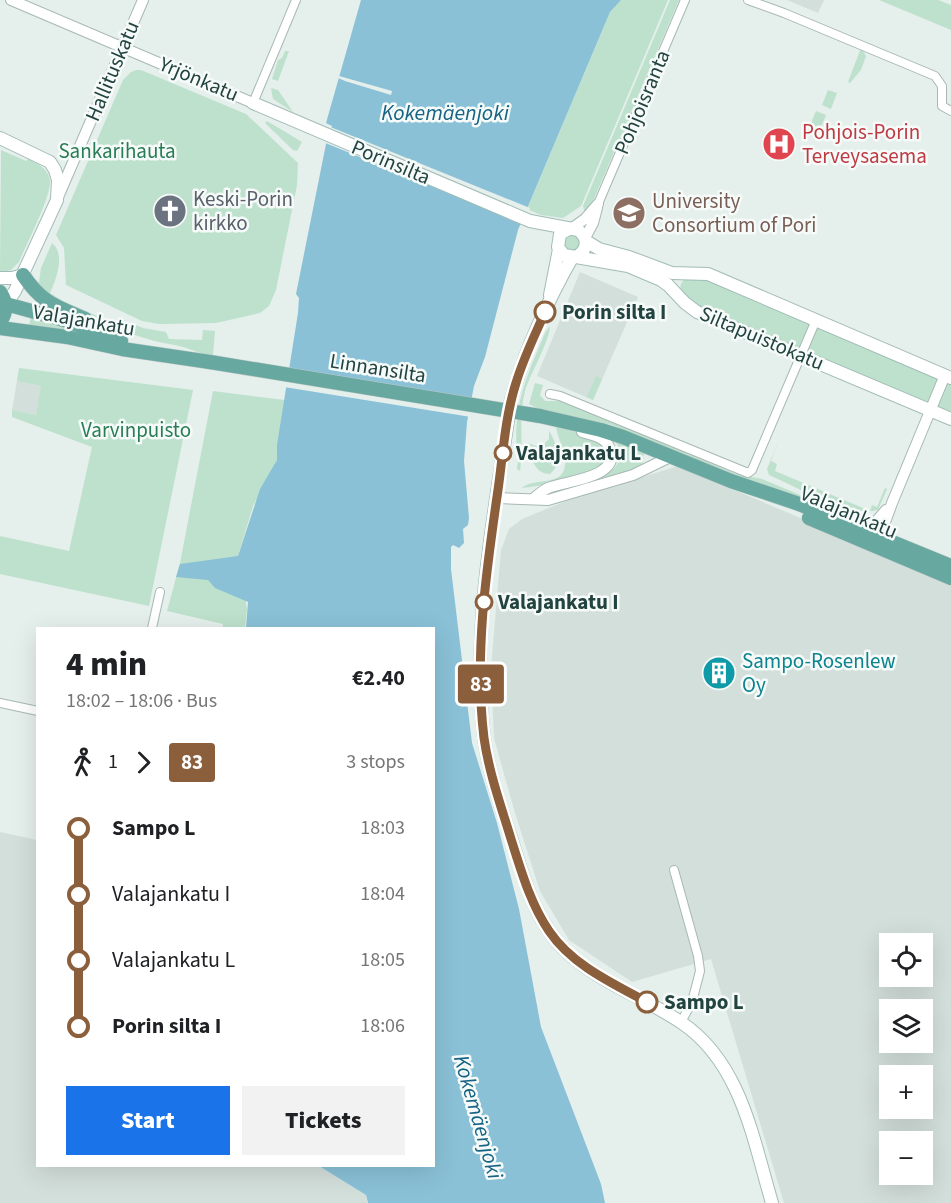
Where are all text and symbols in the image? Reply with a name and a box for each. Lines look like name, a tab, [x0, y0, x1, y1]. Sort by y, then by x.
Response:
street label: Hallituskatu	[77, 16, 147, 126]
street label: Pohjoisranta	[607, 45, 677, 159]
street label: Yrjönkatu	[154, 48, 243, 109]
water label: Kokemäenjoki	[381, 97, 510, 129]
place label: Pohjois-Porin Terveysasema	[802, 117, 927, 171]
hospital icon: Pohjois-Porin Terveysasema	[761, 126, 797, 162]
street label: Porinsilta	[347, 132, 435, 192]
park label: Sankarihauta	[58, 136, 176, 166]
place label: Keski-Porin kirkko	[193, 184, 293, 238]
place label: University Consortium of Pori	[652, 186, 817, 240]
church icon: Keski-Porin kirkko	[152, 193, 188, 229]
school or university icon: University Consortium of Pori	[611, 195, 647, 231]
street label: Valajankatu	[31, 296, 137, 344]
place label: Porin silta I	[562, 297, 666, 327]
street label: Siltapuistokatu	[695, 298, 829, 378]
marker: Porin silta I	[534, 301, 556, 323]
street label: Linnansilta	[328, 346, 428, 390]
park label: Varvinpuisto	[81, 415, 191, 445]
place label: Valajankatu L	[515, 438, 641, 468]
marker: Valajankatu L	[494, 444, 512, 462]
street label: Valajankatu	[796, 478, 902, 546]
place label: Valajankatu I	[497, 587, 618, 617]
marker: Valajankatu I	[475, 593, 493, 611]
text: 4 min	[66, 641, 147, 688]
place label: Sampo-Rosenlew Oy	[742, 646, 896, 700]
building icon: Sampo-Rosenlew Oy	[701, 655, 737, 691]
text: €2.40	[352, 662, 405, 694]
line badge: 83	[454, 664, 508, 704]
text: 83	[470, 669, 492, 699]
text: 18:02 – 18:06 · Bus	[66, 687, 217, 715]
icon: walk	[66, 746, 99, 779]
icon: forward	[127, 746, 160, 779]
text: 83	[181, 747, 203, 777]
text: 1	[108, 748, 118, 776]
text: 3 stops	[346, 748, 405, 776]
text: Sampo L	[112, 812, 195, 844]
text: 18:03	[360, 814, 405, 842]
text: Valajankatu I	[112, 878, 230, 910]
text: 18:04	[360, 880, 405, 908]
map controls	[879, 933, 933, 1185]
button: locate	[879, 933, 933, 987]
text: Valajankatu L	[112, 944, 235, 976]
text: 18:05	[360, 946, 405, 974]
place label: Sampo L	[664, 987, 744, 1017]
marker: Sampo L	[636, 991, 658, 1013]
button: layers	[879, 999, 933, 1053]
text: Porin silta I	[112, 1010, 221, 1042]
text: 18:06	[360, 1012, 405, 1040]
water label: Kokemäenjoki	[445, 1051, 511, 1184]
button: +	[879, 1065, 933, 1119]
button: Start	[66, 1086, 230, 1155]
button: Tickets	[242, 1086, 405, 1155]
button: −	[879, 1131, 933, 1185]

